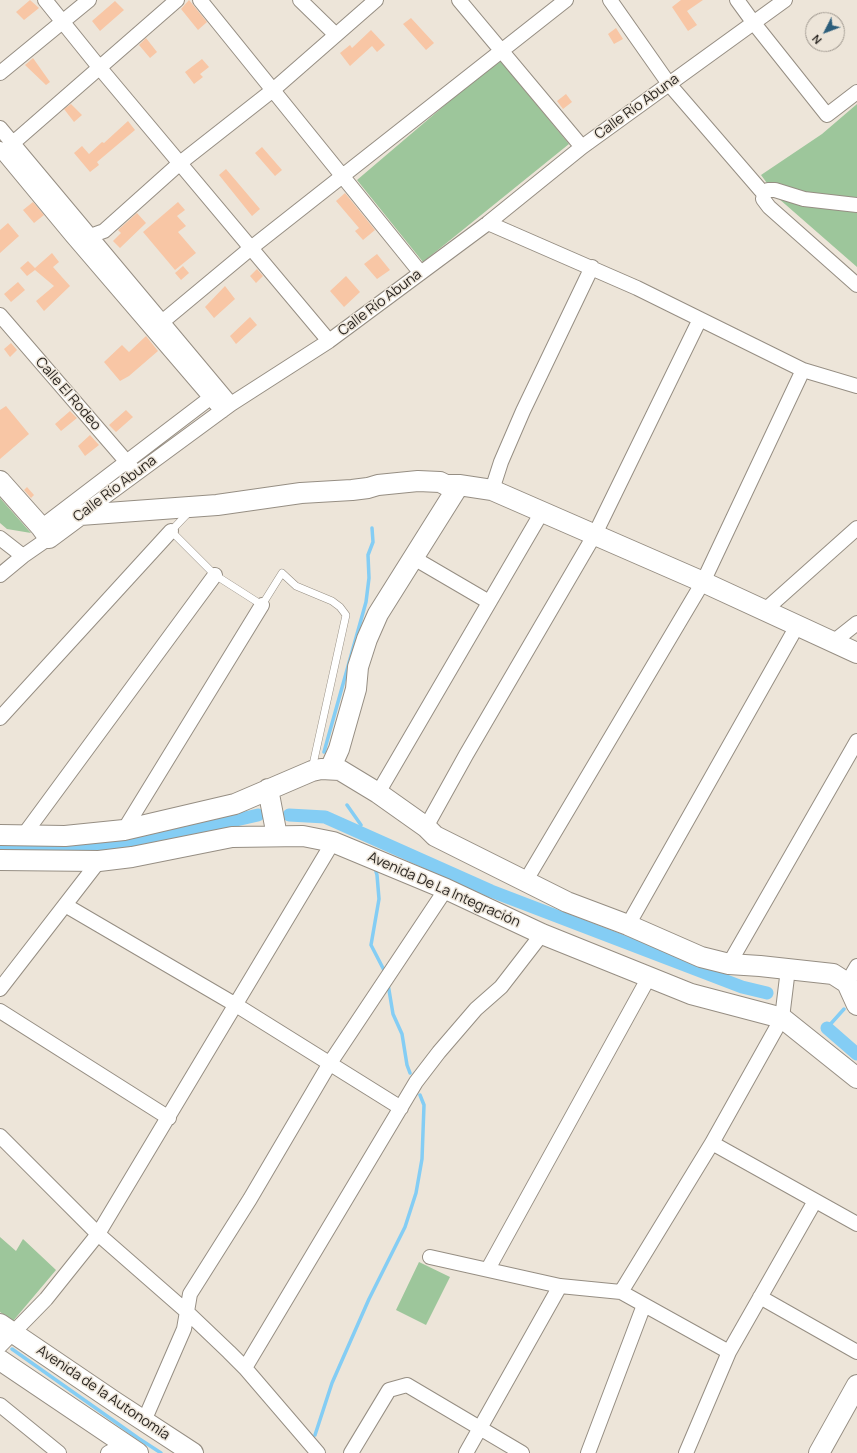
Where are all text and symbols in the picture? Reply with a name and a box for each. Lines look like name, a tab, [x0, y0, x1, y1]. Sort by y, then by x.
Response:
north arrow	[805, 12, 845, 52]
text: N	[808, 32, 825, 48]
street label: Calle Río Abuna	[592, 71, 682, 143]
street label: Calle Río Abuna	[335, 266, 425, 340]
street label: Calle El Rodeo	[32, 354, 104, 434]
street label: Calle Río Abuna	[70, 452, 160, 526]
street label: Avenida De La Integración	[365, 849, 523, 931]
street label: Avenida de la Autonomía	[33, 1342, 173, 1444]

